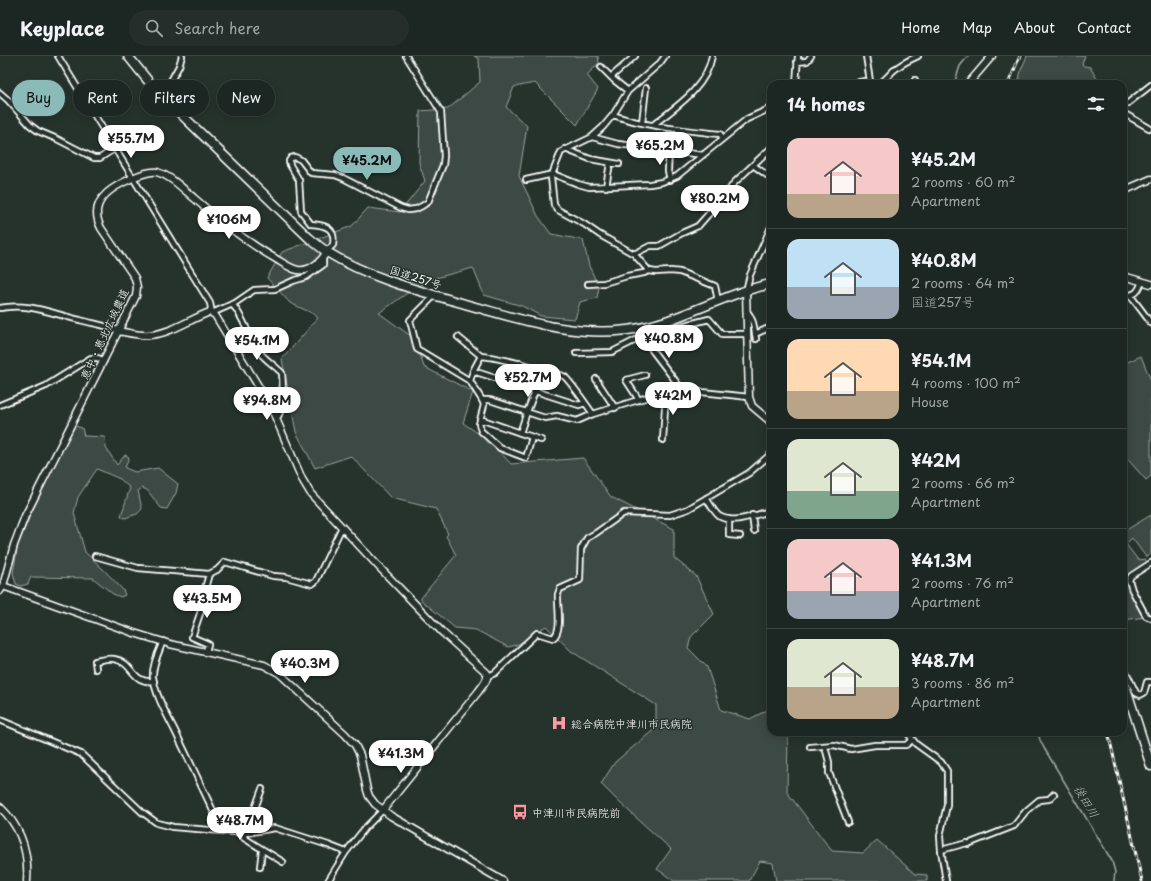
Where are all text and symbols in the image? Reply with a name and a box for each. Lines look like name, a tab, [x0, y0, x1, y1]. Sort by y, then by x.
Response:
search box	[129, 10, 409, 46]
text: Keyplace	[20, 14, 105, 42]
text: Search here	[175, 16, 260, 39]
icon: search	[143, 17, 165, 39]
text: Home	[901, 17, 940, 38]
text: Map	[962, 17, 992, 38]
text: About	[1014, 17, 1055, 38]
text: Contact	[1077, 17, 1131, 38]
chip: Buy	[12, 80, 65, 116]
chip: Rent	[73, 80, 132, 116]
chip: Filters	[140, 80, 209, 116]
chip: New	[217, 80, 275, 116]
text: 14 homes	[787, 91, 865, 117]
icon: filters	[1085, 93, 1107, 115]
pin: ¥55.7M	[98, 125, 164, 159]
text: ¥55.7M	[107, 128, 155, 147]
pin: ¥65.2M	[627, 132, 693, 166]
text: ¥65.2M	[635, 135, 685, 154]
text: ¥45.2M	[911, 146, 976, 172]
pin: ¥45.2M	[334, 147, 400, 181]
text: ¥45.2M	[342, 150, 392, 169]
icon: home	[819, 154, 867, 202]
text: 2 rooms · 60 m²	[911, 172, 1016, 191]
pin: ¥80.2M	[682, 185, 748, 219]
text: ¥80.2M	[690, 188, 740, 207]
text: Apartment	[911, 191, 980, 210]
pin: ¥106M	[201, 206, 257, 240]
text: ¥106M	[207, 209, 251, 228]
text: ¥40.8M	[911, 247, 977, 273]
icon: home	[819, 255, 867, 303]
street label: 国道257号	[388, 261, 444, 293]
text: 2 rooms · 64 m²	[911, 273, 1015, 292]
street label: 恵中・恵北広域農道	[75, 286, 133, 382]
text: 国道257号	[911, 292, 974, 311]
pin: ¥40.8M	[636, 325, 702, 359]
pin: ¥54.1M	[224, 327, 290, 361]
text: ¥40.8M	[644, 328, 694, 347]
text: ¥54.1M	[234, 330, 280, 349]
text: ¥54.1M	[911, 347, 971, 373]
icon: home	[819, 355, 867, 403]
pin: ¥52.7M	[495, 364, 561, 398]
text: ¥52.7M	[504, 367, 552, 386]
text: 4 rooms · 100 m²	[911, 373, 1021, 392]
pin: ¥42M	[649, 382, 697, 416]
text: ¥42M	[654, 385, 692, 404]
pin: ¥94.8M	[234, 387, 300, 421]
text: ¥94.8M	[243, 390, 291, 409]
text: House	[911, 392, 949, 411]
text: ¥42M	[911, 447, 961, 473]
icon: home	[819, 455, 867, 503]
text: 2 rooms · 66 m²	[911, 473, 1015, 492]
text: Apartment	[911, 492, 980, 511]
text: ¥41.3M	[911, 547, 972, 573]
icon: home	[819, 555, 867, 603]
text: 2 rooms · 76 m²	[911, 573, 1014, 592]
pin: ¥43.5M	[174, 585, 240, 619]
text: ¥43.5M	[182, 588, 232, 607]
text: Apartment	[911, 592, 980, 611]
text: ¥48.7M	[911, 647, 974, 673]
pin: ¥40.3M	[272, 650, 338, 684]
text: ¥40.3M	[280, 653, 330, 672]
icon: home	[819, 655, 867, 703]
text: 3 rooms · 86 m²	[911, 673, 1014, 692]
text: Apartment	[911, 692, 980, 711]
hospital icon: 総合病院中津川市民病院	[550, 714, 568, 732]
place label: 総合病院中津川市民病院	[571, 715, 692, 732]
pin: ¥41.3M	[368, 740, 434, 774]
text: ¥41.3M	[378, 743, 424, 762]
water label: 後田川	[1070, 781, 1104, 821]
bus stop icon: 中津川市民病院前	[511, 803, 529, 821]
place label: 中津川市民病院前	[532, 804, 620, 821]
pin: ¥48.7M	[207, 807, 273, 841]
text: ¥48.7M	[216, 810, 264, 829]

